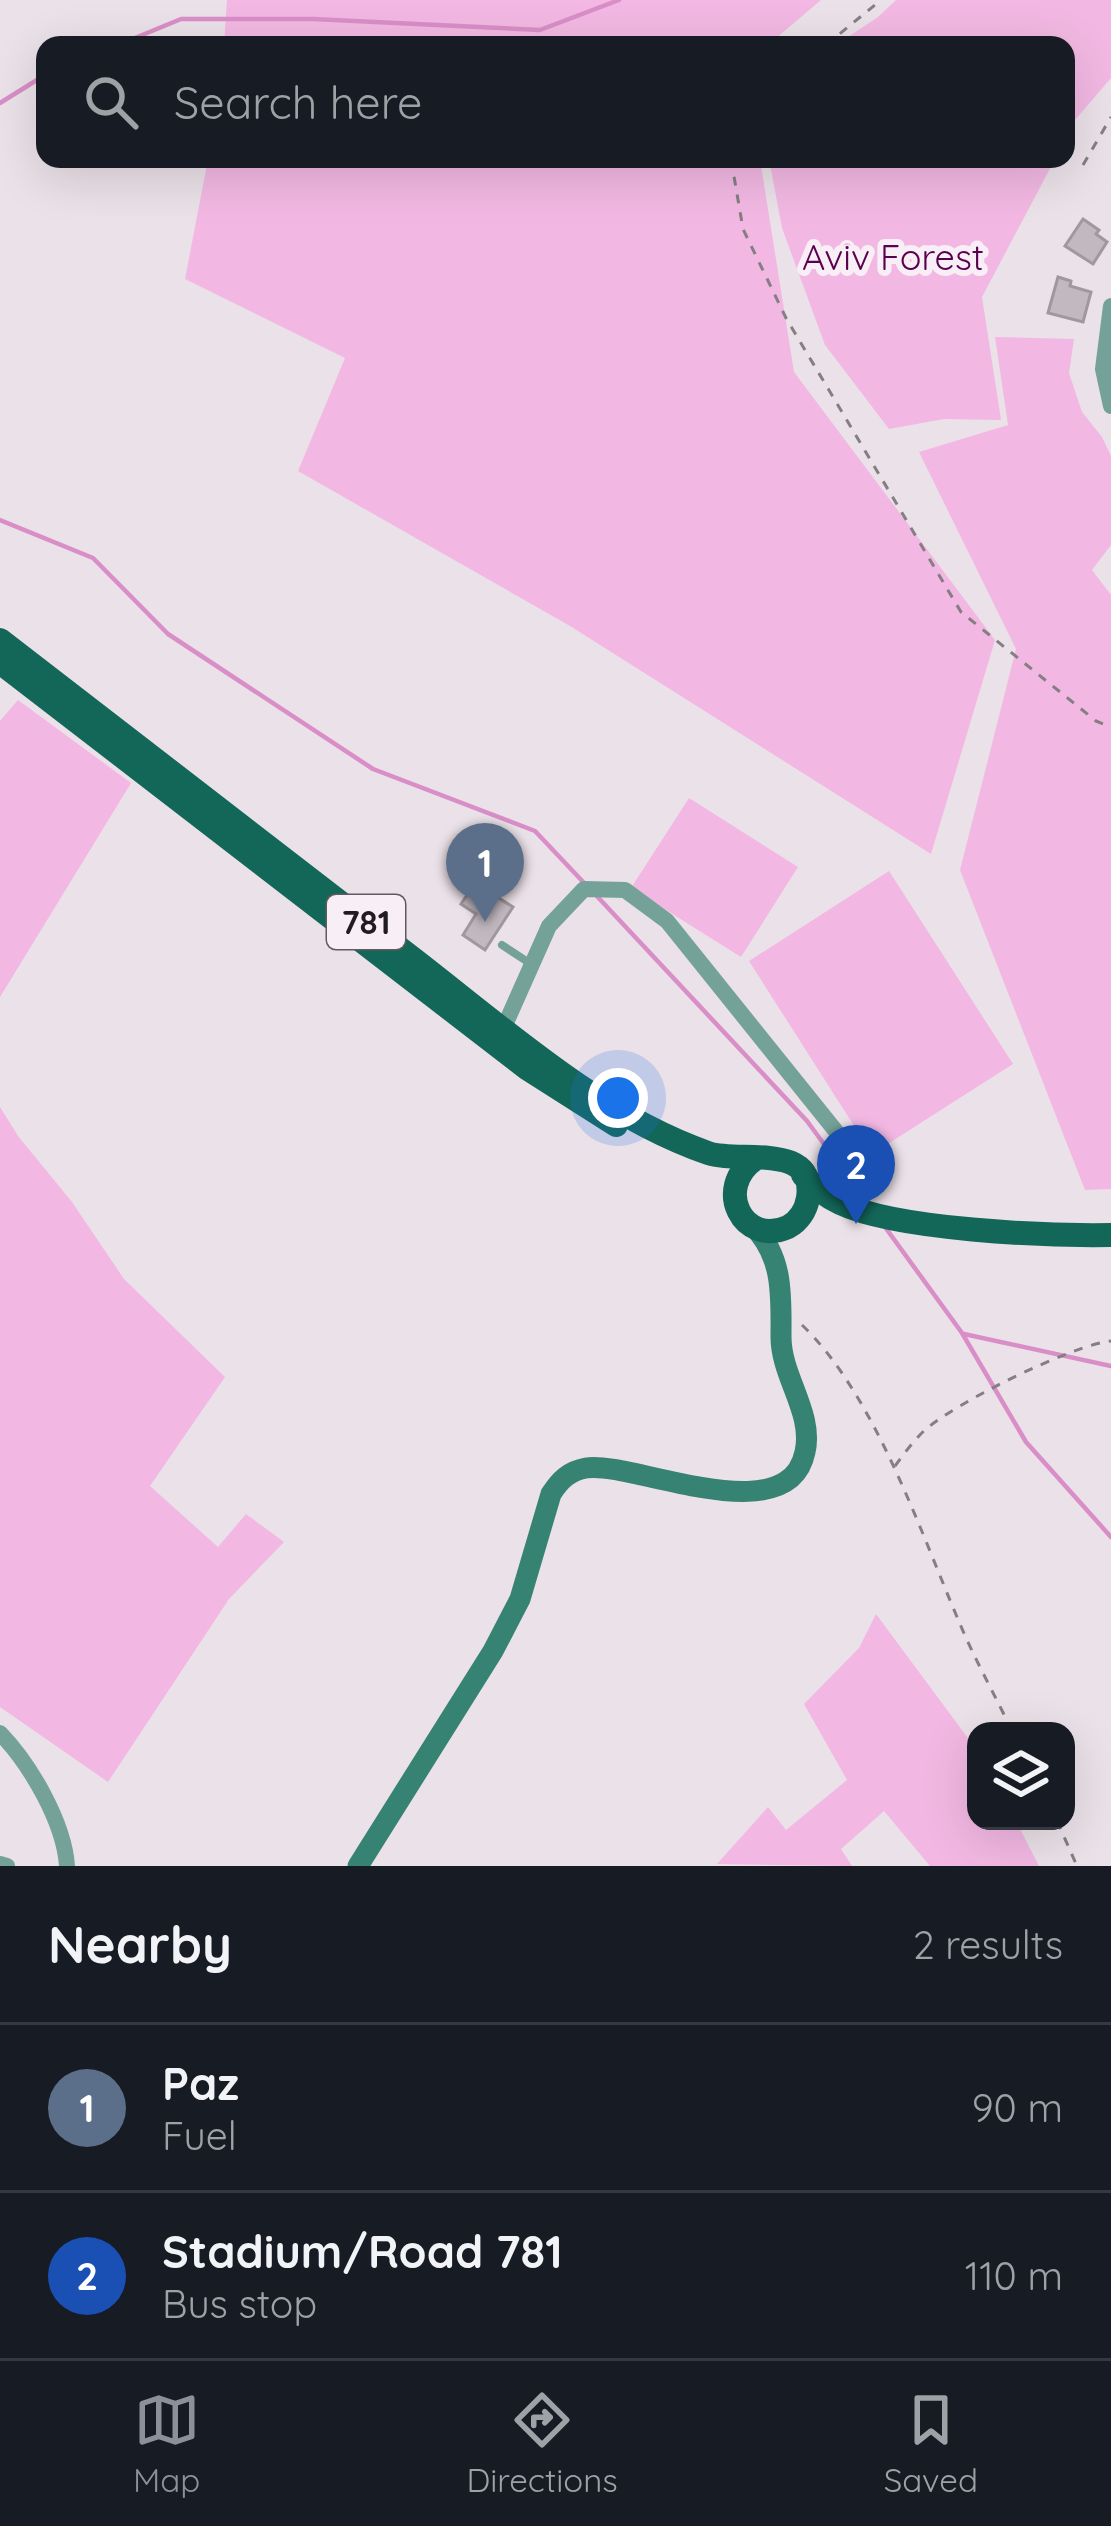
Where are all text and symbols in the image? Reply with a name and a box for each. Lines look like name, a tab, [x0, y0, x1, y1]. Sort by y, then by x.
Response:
search box	[36, 36, 1075, 168]
icon: search	[78, 69, 144, 135]
text: Search here	[174, 74, 422, 130]
park label: Aviv Forest	[802, 234, 984, 279]
pin: 1	[446, 823, 524, 922]
road number: 781	[327, 895, 405, 949]
your location	[588, 1068, 648, 1128]
pin: 2	[817, 1125, 895, 1224]
map controls	[967, 1722, 1075, 1830]
button: layers	[967, 1722, 1075, 1830]
text: Nearby	[48, 1912, 232, 1976]
text: 2 results	[913, 1920, 1063, 1969]
text: Paz	[162, 2055, 239, 2111]
text: 1	[79, 2083, 95, 2132]
text: 90 m	[972, 2083, 1063, 2132]
text: Fuel	[162, 2111, 237, 2160]
text: Stadium/Road 781	[162, 2223, 563, 2279]
text: 2	[76, 2251, 98, 2300]
text: 110 m	[965, 2251, 1063, 2300]
text: Bus stop	[162, 2279, 317, 2328]
tab: Map	[133, 2387, 200, 2500]
tab: Directions	[466, 2387, 618, 2500]
tab: Saved	[884, 2387, 978, 2500]

